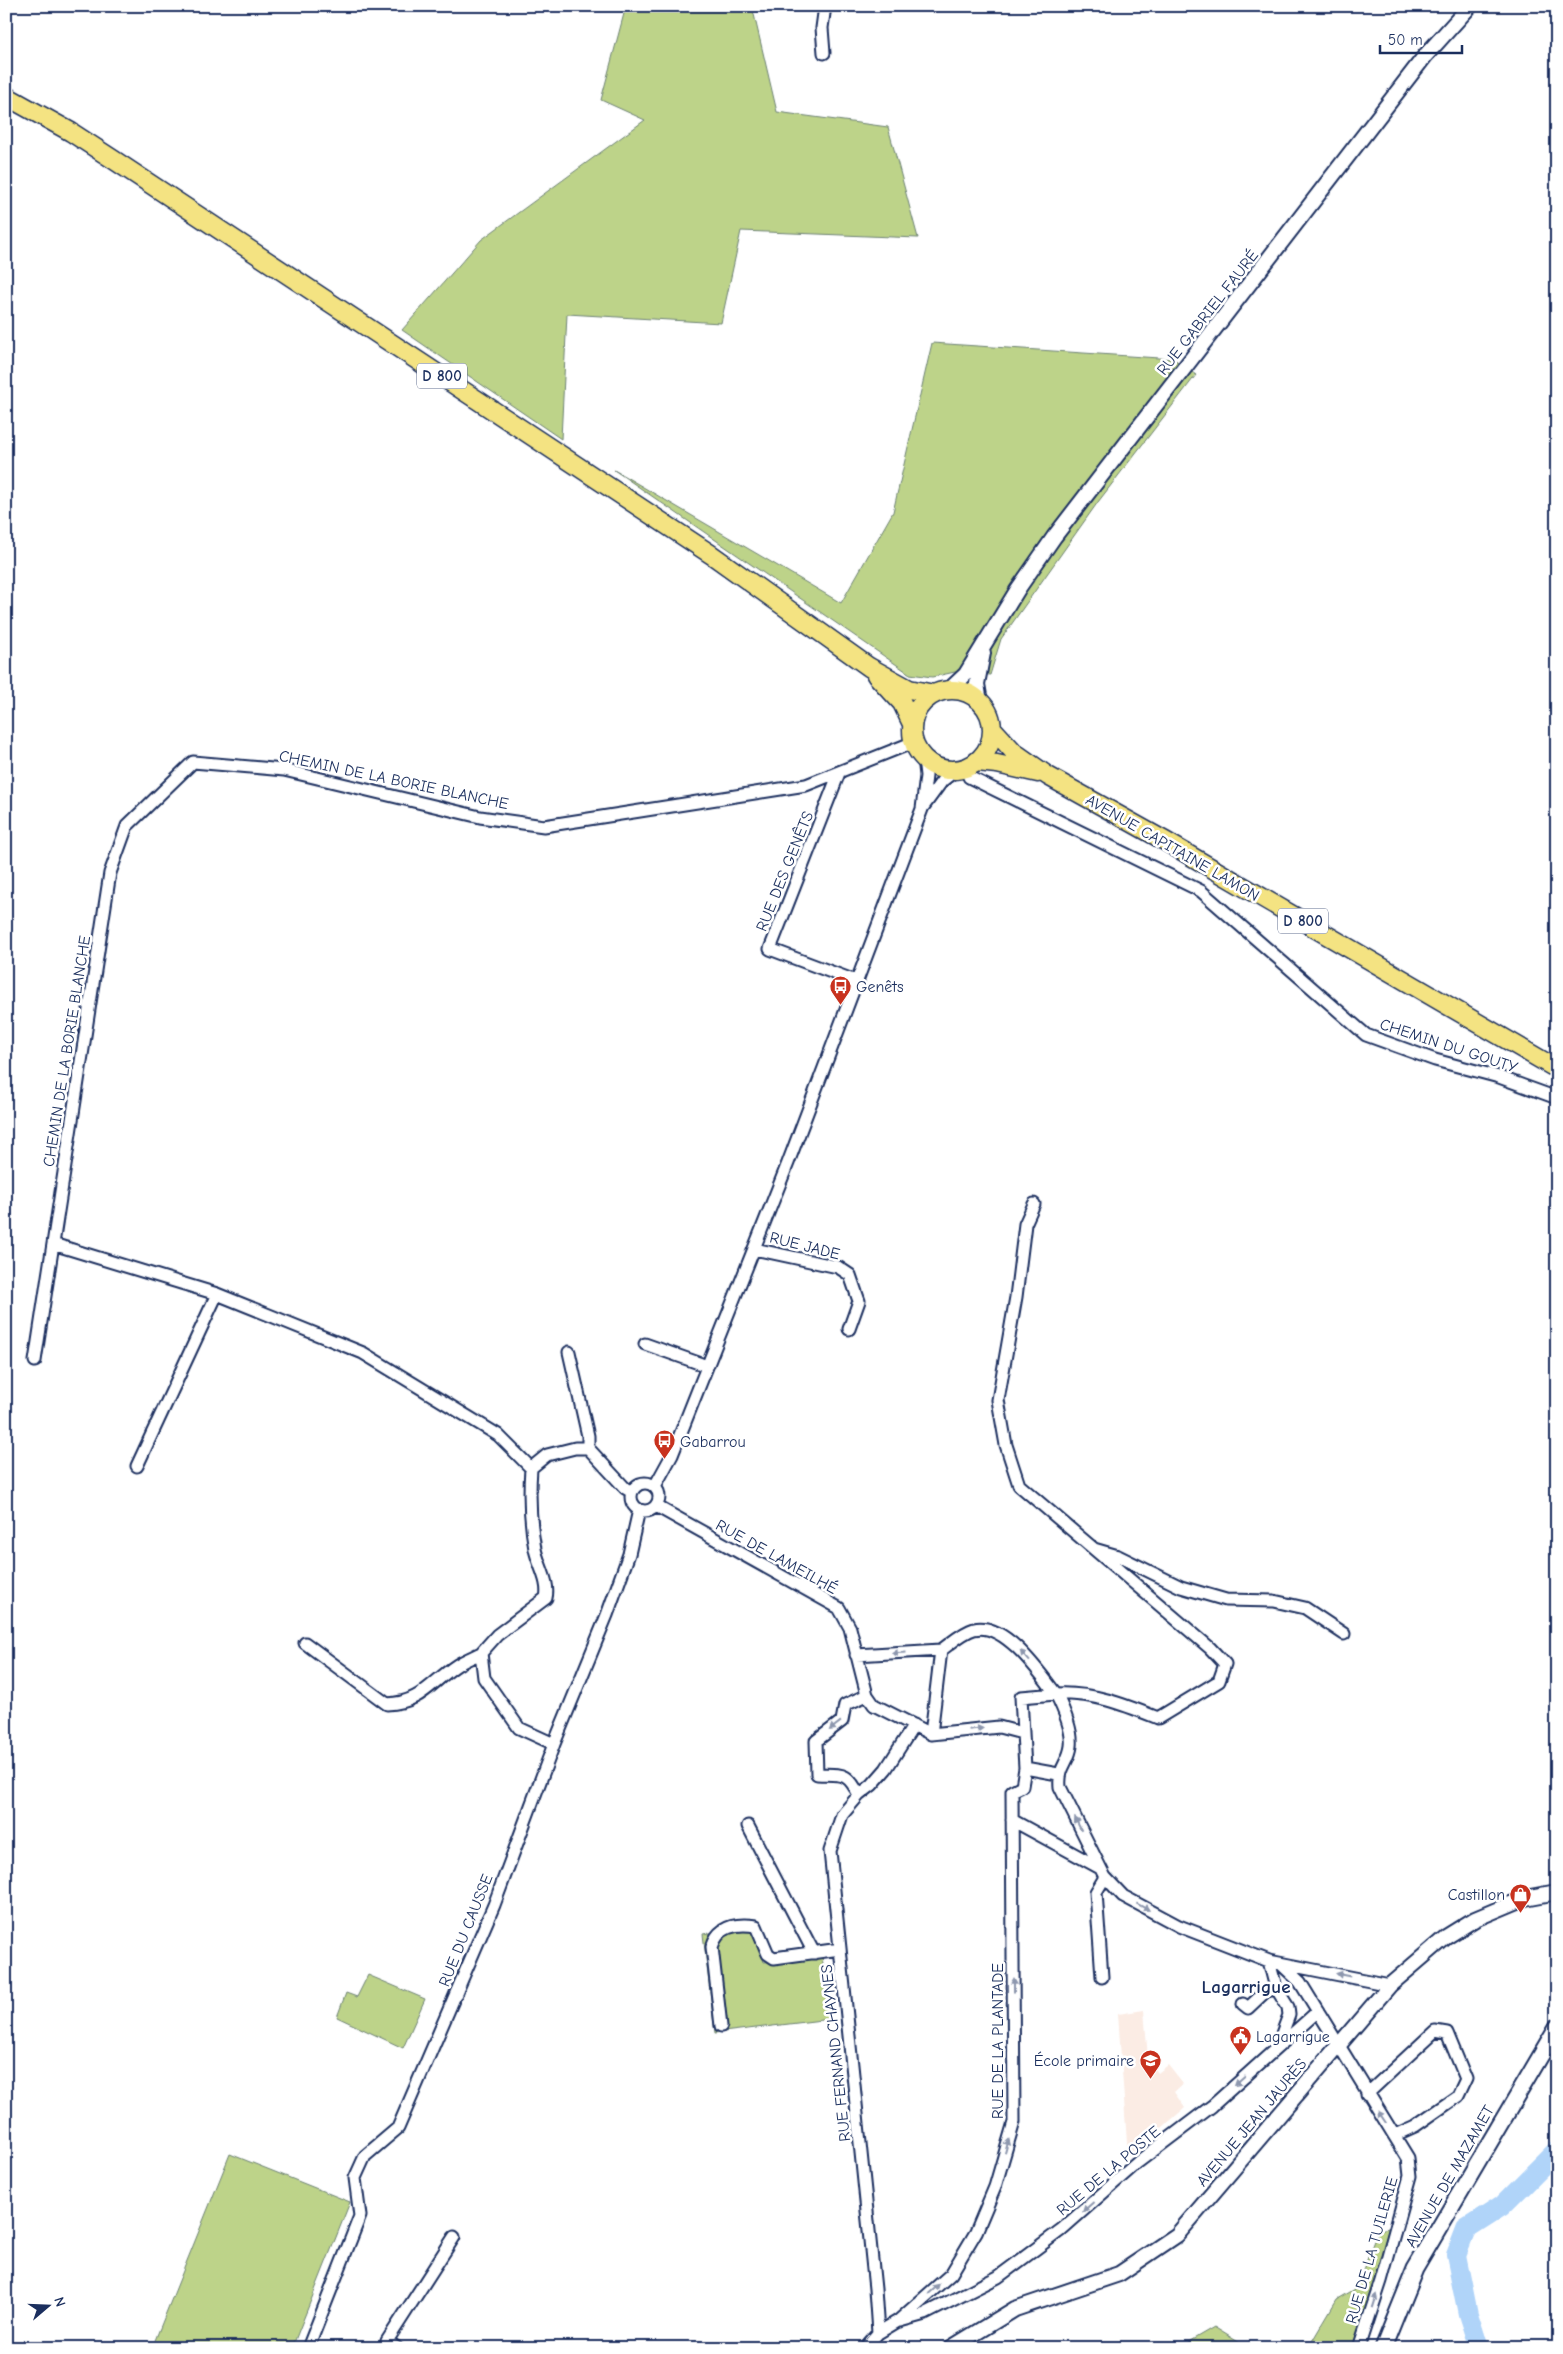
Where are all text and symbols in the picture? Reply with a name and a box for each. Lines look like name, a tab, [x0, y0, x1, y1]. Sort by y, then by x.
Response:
scale bar	[1380, 22, 1463, 54]
text: 50 m	[1388, 31, 1423, 49]
street label: RUE GABRIEL FAURÉ	[1153, 246, 1262, 379]
road number: D 800	[417, 364, 467, 388]
street label: CHEMIN DE LA BORIE BLANCHE	[277, 747, 510, 813]
street label: AVENUE CAPITAINE LAMON	[1083, 791, 1262, 905]
street label: RUE DES GENÊTS	[752, 808, 817, 934]
road number: D 800	[1278, 908, 1328, 934]
street label: CHEMIN DE LA BORIE BLANCHE	[40, 934, 94, 1168]
bus stop icon: Genêts	[828, 974, 852, 1005]
place label: Genêts	[856, 978, 904, 996]
street label: CHEMIN DU GOUTY	[1378, 1015, 1520, 1077]
street label: RUE JADE	[768, 1229, 842, 1263]
bus stop icon: Gabarrou	[652, 1429, 676, 1460]
place label: Gabarrou	[680, 1433, 746, 1451]
street label: RUE DE LAMEILHÉ	[712, 1515, 841, 1598]
one-way arrow	[890, 1649, 906, 1657]
one-way arrow	[1020, 1649, 1031, 1662]
one-way arrow	[829, 1721, 842, 1732]
one-way arrow	[969, 1725, 985, 1733]
one-way arrow	[1074, 1817, 1082, 1831]
street label: RUE DU CAUSSE	[435, 1871, 497, 1989]
shop icon: Castillon	[1509, 1882, 1533, 1913]
place label: Castillon	[1448, 1886, 1505, 1904]
one-way arrow	[1136, 1902, 1150, 1911]
street label: RUE FERNAND CHAYNES	[818, 1963, 854, 2142]
street label: RUE DE LA PLANTADE	[989, 1963, 1007, 2119]
one-way arrow	[1335, 1971, 1350, 1979]
district label: Lagarrigue	[1202, 1976, 1290, 1998]
one-way arrow	[1010, 1977, 1018, 1993]
public building icon: Lagarrigue	[1228, 2024, 1252, 2055]
place label: Lagarrigue	[1256, 2028, 1330, 2046]
school or university icon: École primaire	[1138, 2048, 1162, 2079]
place label: École primaire	[1034, 2051, 1134, 2070]
street label: AVENUE JEAN JAURÈS	[1192, 2054, 1311, 2190]
one-way arrow	[1234, 2076, 1247, 2087]
street label: AVENUE DE MAZAMET	[1402, 2102, 1498, 2251]
one-way arrow	[1378, 2110, 1387, 2123]
street label: RUE DE LA POSTE	[1053, 2122, 1164, 2219]
one-way arrow	[1004, 2139, 1012, 2154]
street label: RUE DE LA TUILERIE	[1342, 2174, 1402, 2326]
one-way arrow	[1081, 2201, 1094, 2212]
north arrow	[22, 2282, 72, 2332]
one-way arrow	[928, 2283, 941, 2294]
one-way arrow	[1371, 2294, 1379, 2309]
text: N	[50, 2295, 69, 2309]

